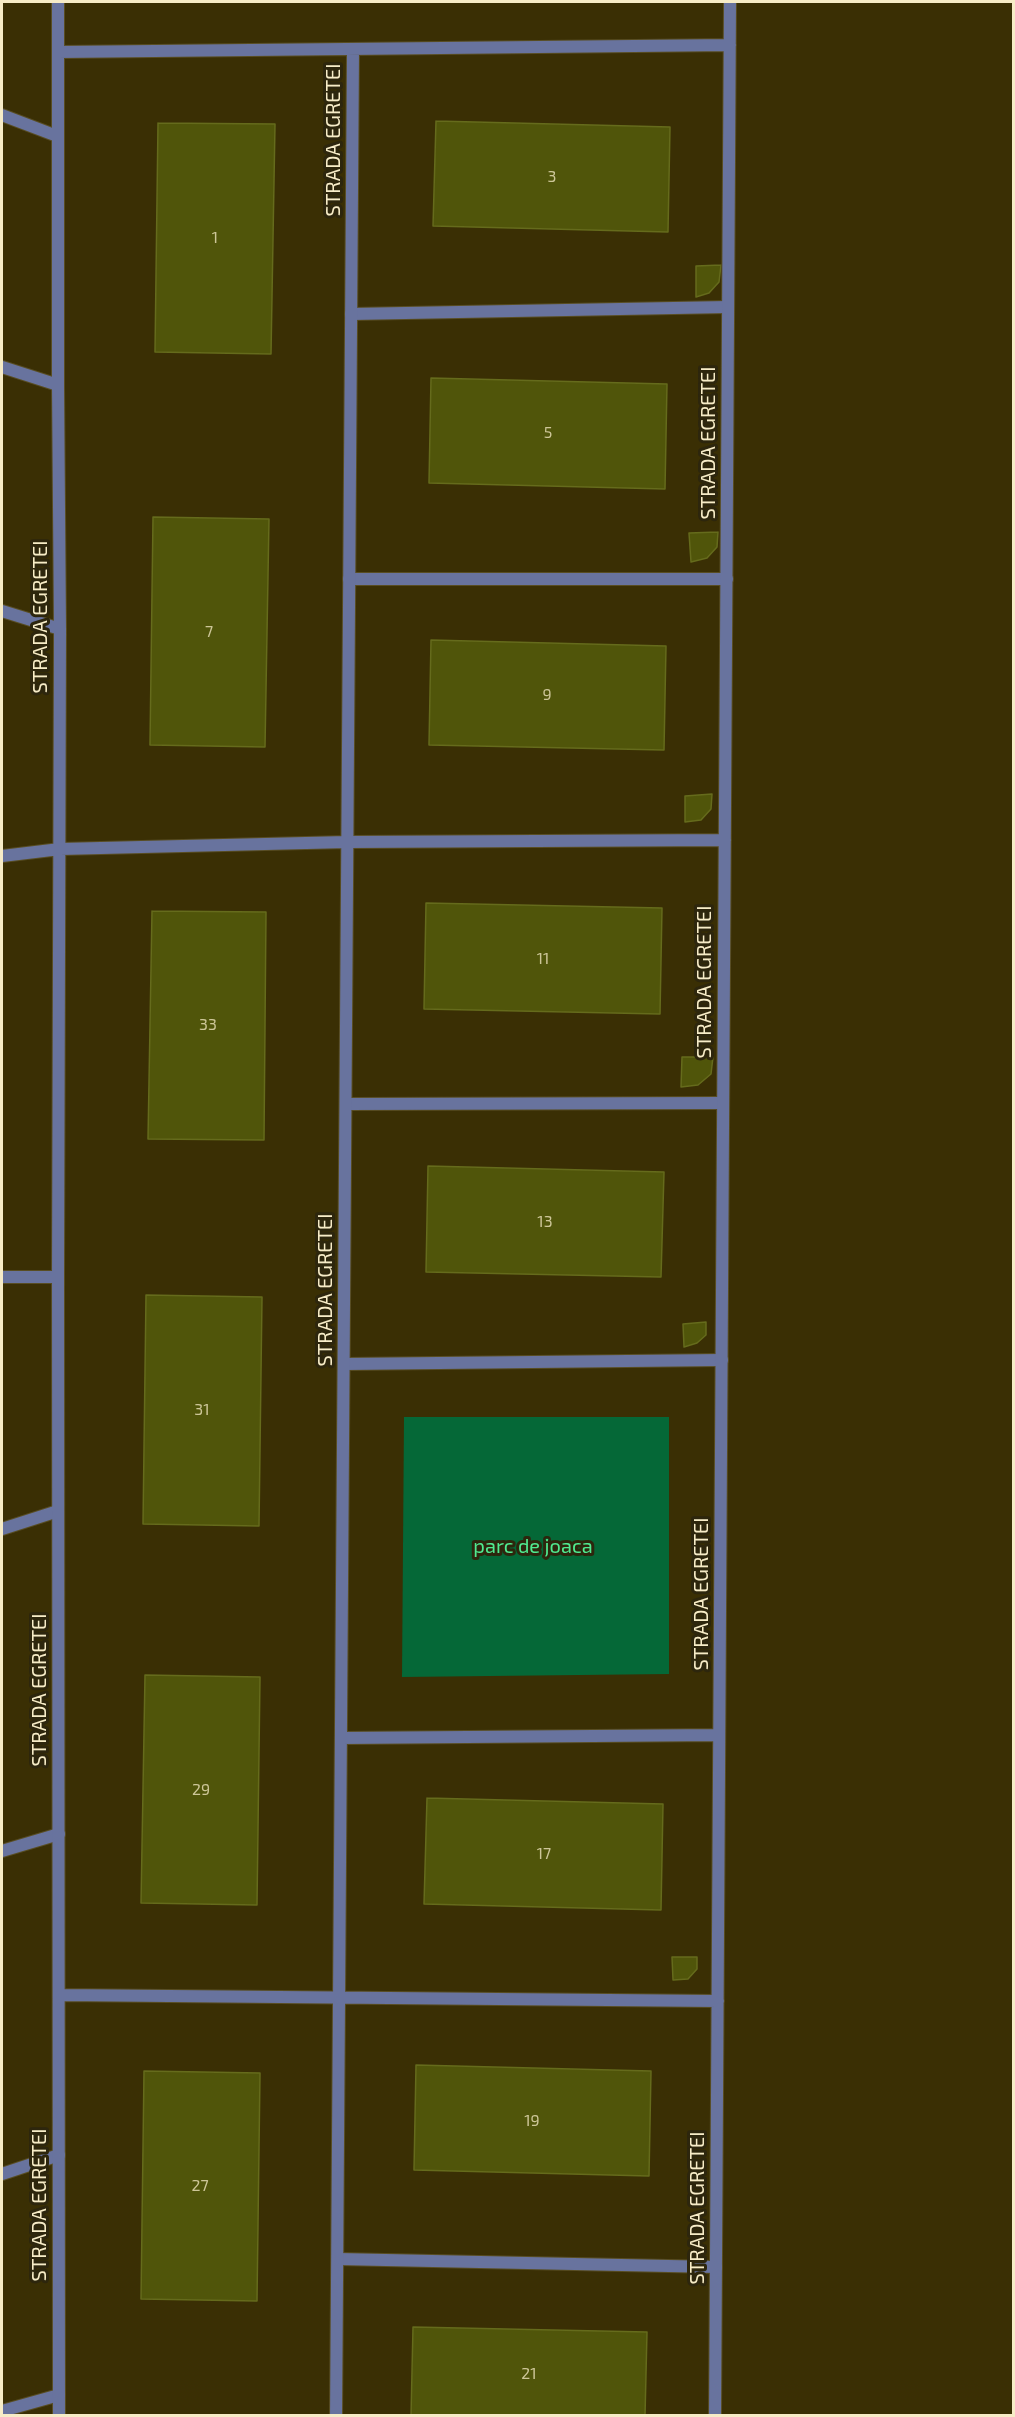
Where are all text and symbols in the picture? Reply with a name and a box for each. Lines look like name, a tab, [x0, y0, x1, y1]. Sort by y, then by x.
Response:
street label: STRADA EGRETEI	[321, 64, 345, 216]
house number: 3	[548, 167, 556, 187]
house number: 1	[212, 228, 218, 248]
street label: STRADA EGRETEI	[696, 367, 720, 519]
house number: 5	[544, 423, 552, 443]
street label: STRADA EGRETEI	[28, 541, 52, 693]
house number: 7	[205, 622, 213, 642]
house number: 9	[542, 685, 552, 705]
street label: STRADA EGRETEI	[692, 906, 716, 1058]
house number: 11	[537, 949, 549, 969]
house number: 33	[199, 1015, 217, 1035]
house number: 13	[537, 1212, 553, 1232]
street label: STRADA EGRETEI	[313, 1214, 337, 1366]
house number: 31	[194, 1400, 210, 1420]
street label: STRADA EGRETEI	[689, 1518, 713, 1670]
park label: parc de joaca	[473, 1534, 593, 1558]
street label: STRADA EGRETEI	[27, 1614, 51, 1766]
house number: 29	[192, 1780, 210, 1800]
house number: 17	[537, 1844, 551, 1864]
house number: 19	[524, 2111, 540, 2131]
street label: STRADA EGRETEI	[27, 2129, 51, 2281]
street label: STRADA EGRETEI	[685, 2132, 709, 2284]
house number: 27	[191, 2176, 209, 2196]
house number: 21	[521, 2364, 537, 2384]

